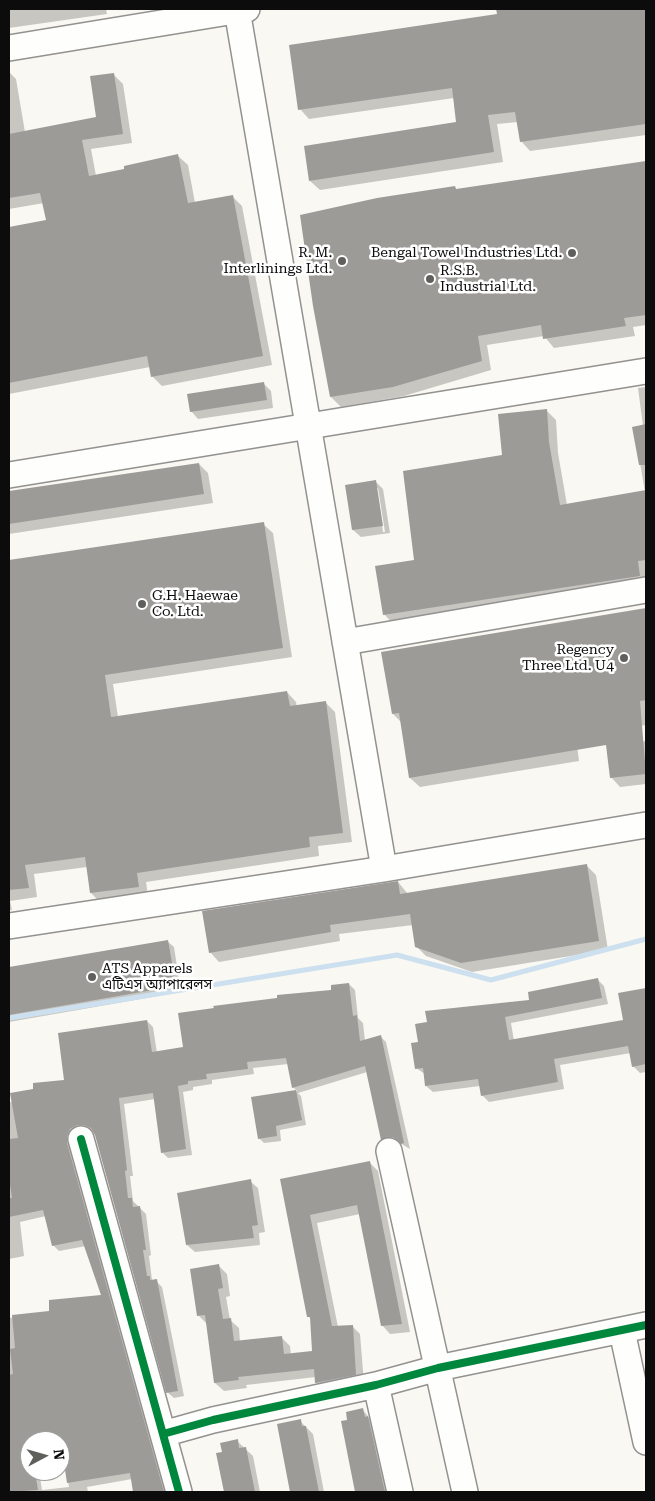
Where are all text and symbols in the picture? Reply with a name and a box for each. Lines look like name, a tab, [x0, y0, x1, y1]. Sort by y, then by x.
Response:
place label: R. M. Interlinings Ltd.	[223, 245, 332, 278]
place label: Bengal Towel Industries Ltd.	[371, 245, 562, 261]
marker: Bengal Towel Industries Ltd.	[566, 247, 578, 259]
marker: R. M. Interlinings Ltd.	[336, 255, 348, 267]
place label: R.S.B. Industrial Ltd.	[440, 263, 536, 296]
marker: R.S.B. Industrial Ltd.	[424, 273, 436, 285]
place label: G.H. Haewae Co. Ltd.	[152, 588, 238, 620]
marker: G.H. Haewae Co. Ltd.	[136, 598, 148, 610]
place label: Regency Three Ltd. U4	[522, 642, 614, 674]
marker: Regency Three Ltd. U4	[618, 652, 630, 664]
place label: ATS Apparels এটিএস অ্যাপারেলস	[102, 961, 212, 994]
marker: ATS Apparels এটিএস অ্যাপারেলস	[86, 971, 98, 983]
north arrow	[20, 1431, 70, 1481]
text: N	[50, 1448, 67, 1461]

